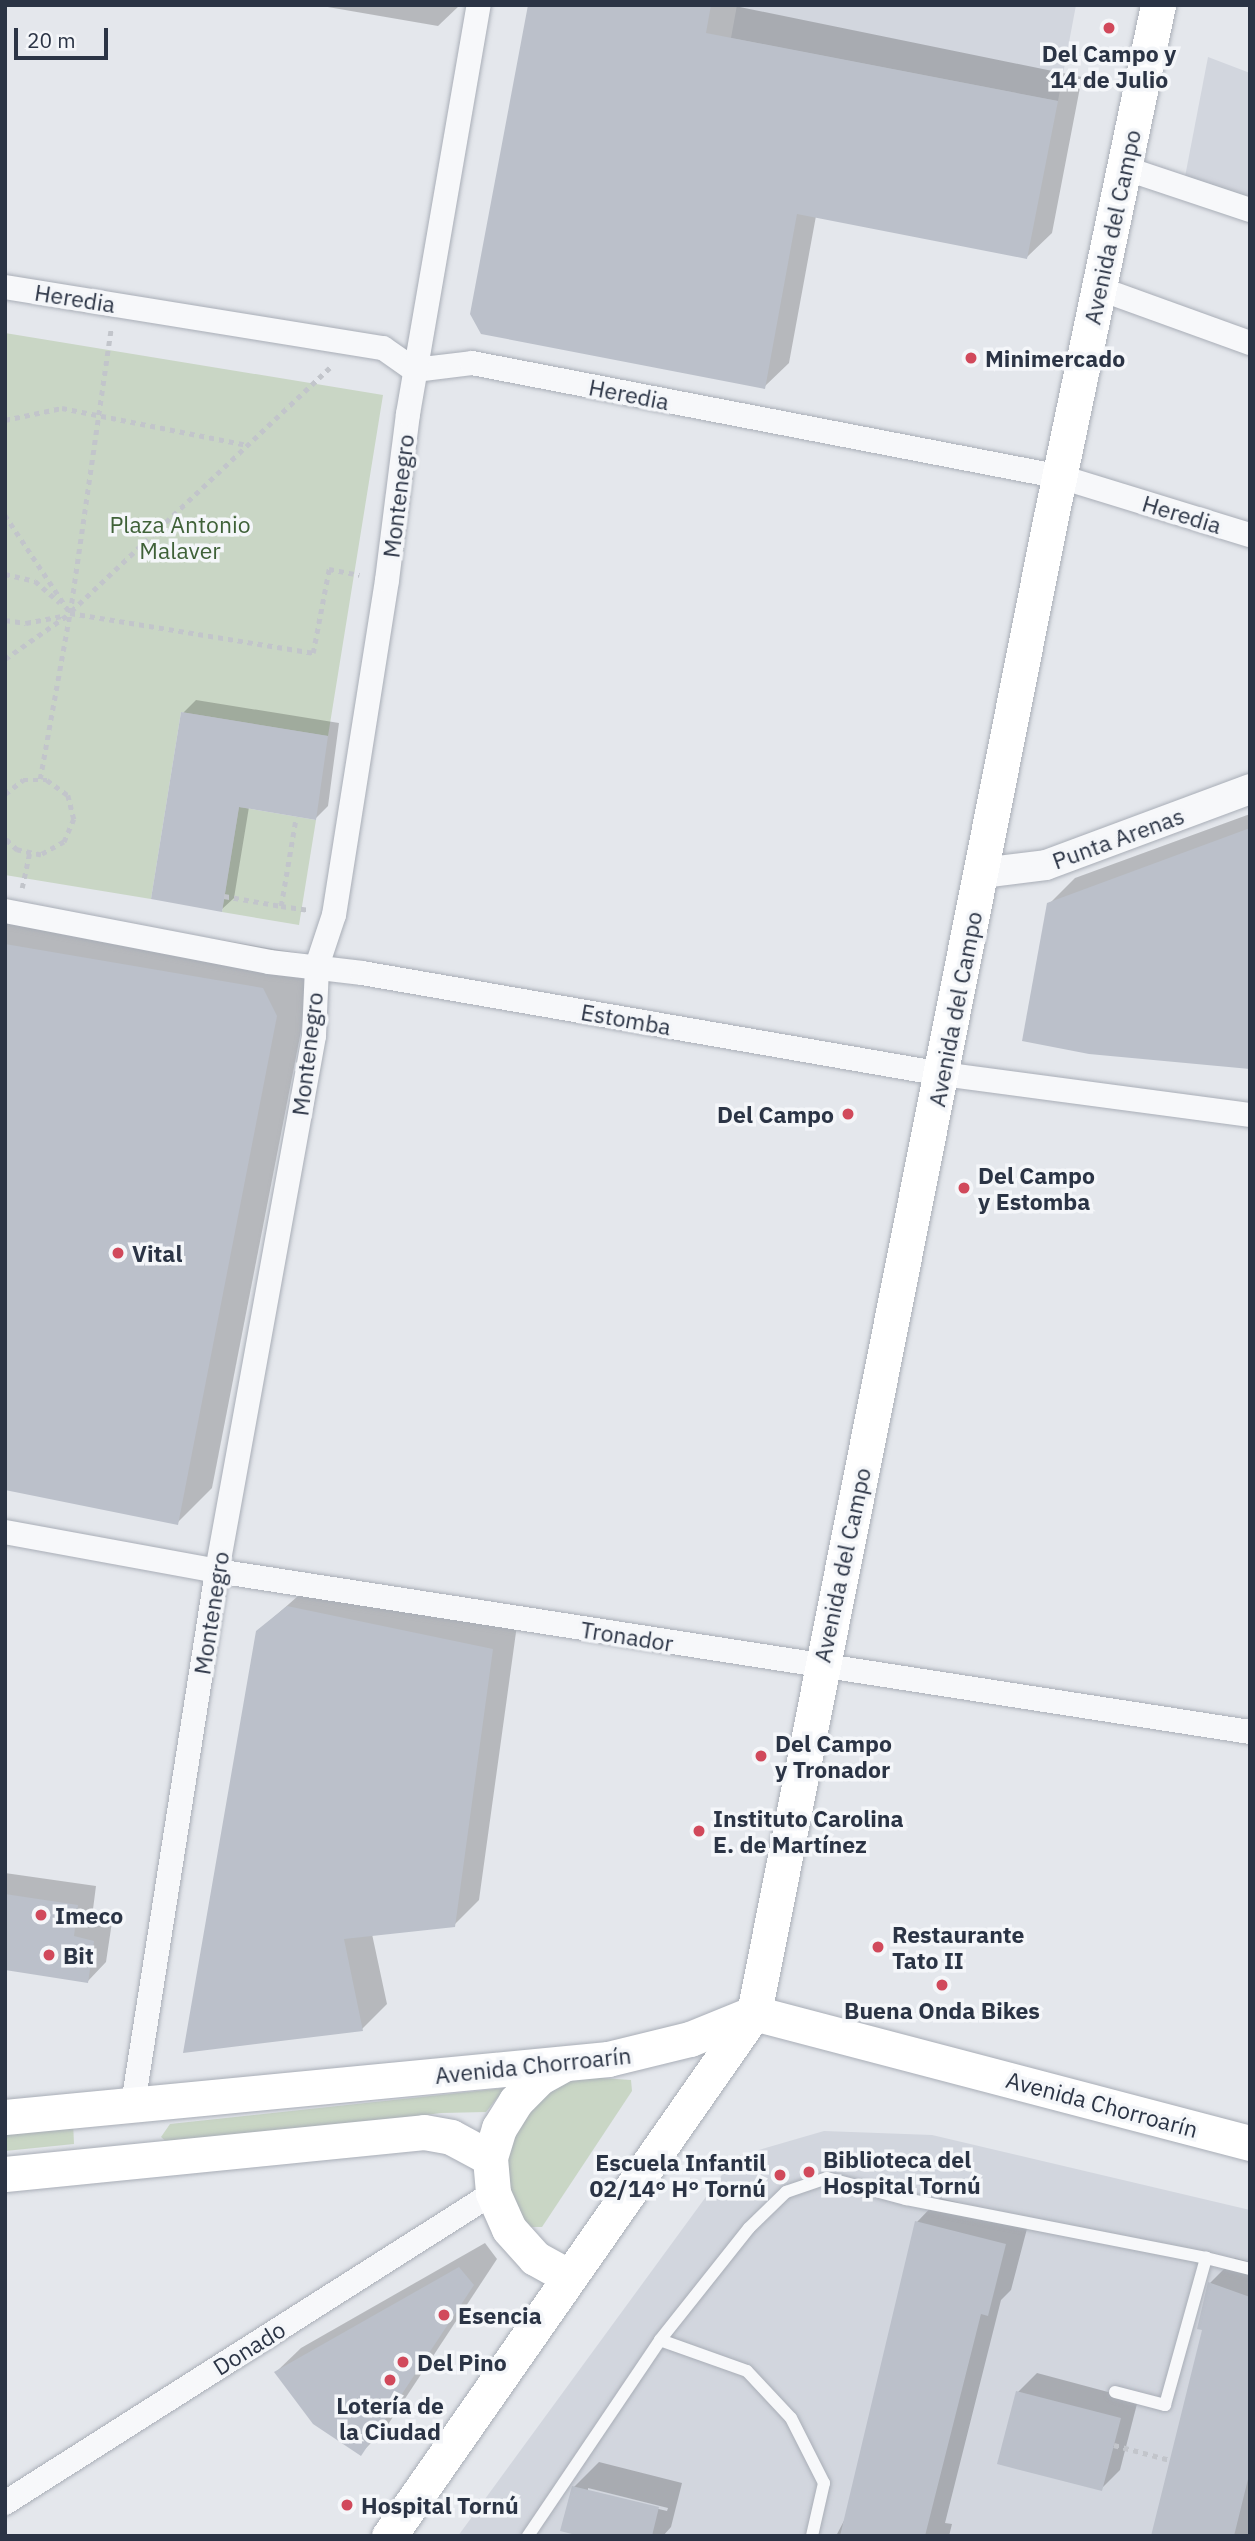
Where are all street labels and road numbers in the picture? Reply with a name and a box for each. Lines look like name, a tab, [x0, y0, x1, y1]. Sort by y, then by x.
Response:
street label: Avenida del Campo	[1078, 127, 1146, 327]
street label: Heredia	[33, 278, 117, 318]
street label: Heredia	[587, 373, 671, 415]
street label: Montenegro	[377, 433, 419, 559]
street label: Heredia	[1139, 489, 1225, 539]
street label: Punta Arenas	[1048, 801, 1188, 875]
street label: Avenida del Campo	[923, 909, 987, 1109]
street label: Montenegro	[286, 991, 328, 1117]
street label: Estomba	[579, 998, 673, 1040]
street label: Avenida del Campo	[808, 1465, 876, 1665]
street label: Montenegro	[188, 1549, 234, 1677]
street label: Tronador	[579, 1615, 675, 1657]
street label: Avenida Chorroarín	[433, 2041, 633, 2089]
street label: Avenida Chorroarín	[1003, 2065, 1201, 2143]
street label: Donado	[208, 2315, 290, 2381]

